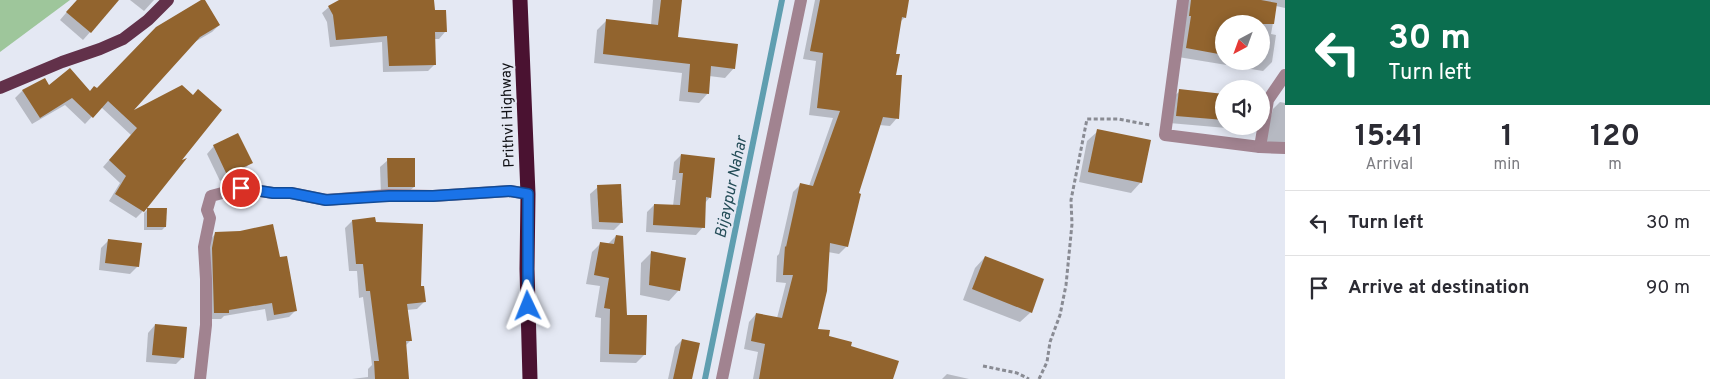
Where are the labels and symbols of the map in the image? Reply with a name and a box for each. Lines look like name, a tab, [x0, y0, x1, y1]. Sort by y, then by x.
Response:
north arrow	[1215, 15, 1270, 70]
street label: Prithvi Highway	[497, 62, 520, 168]
water label: Bijaypur Nahar	[711, 133, 753, 240]
pin	[220, 167, 262, 209]
position arrow	[501, 279, 553, 331]

